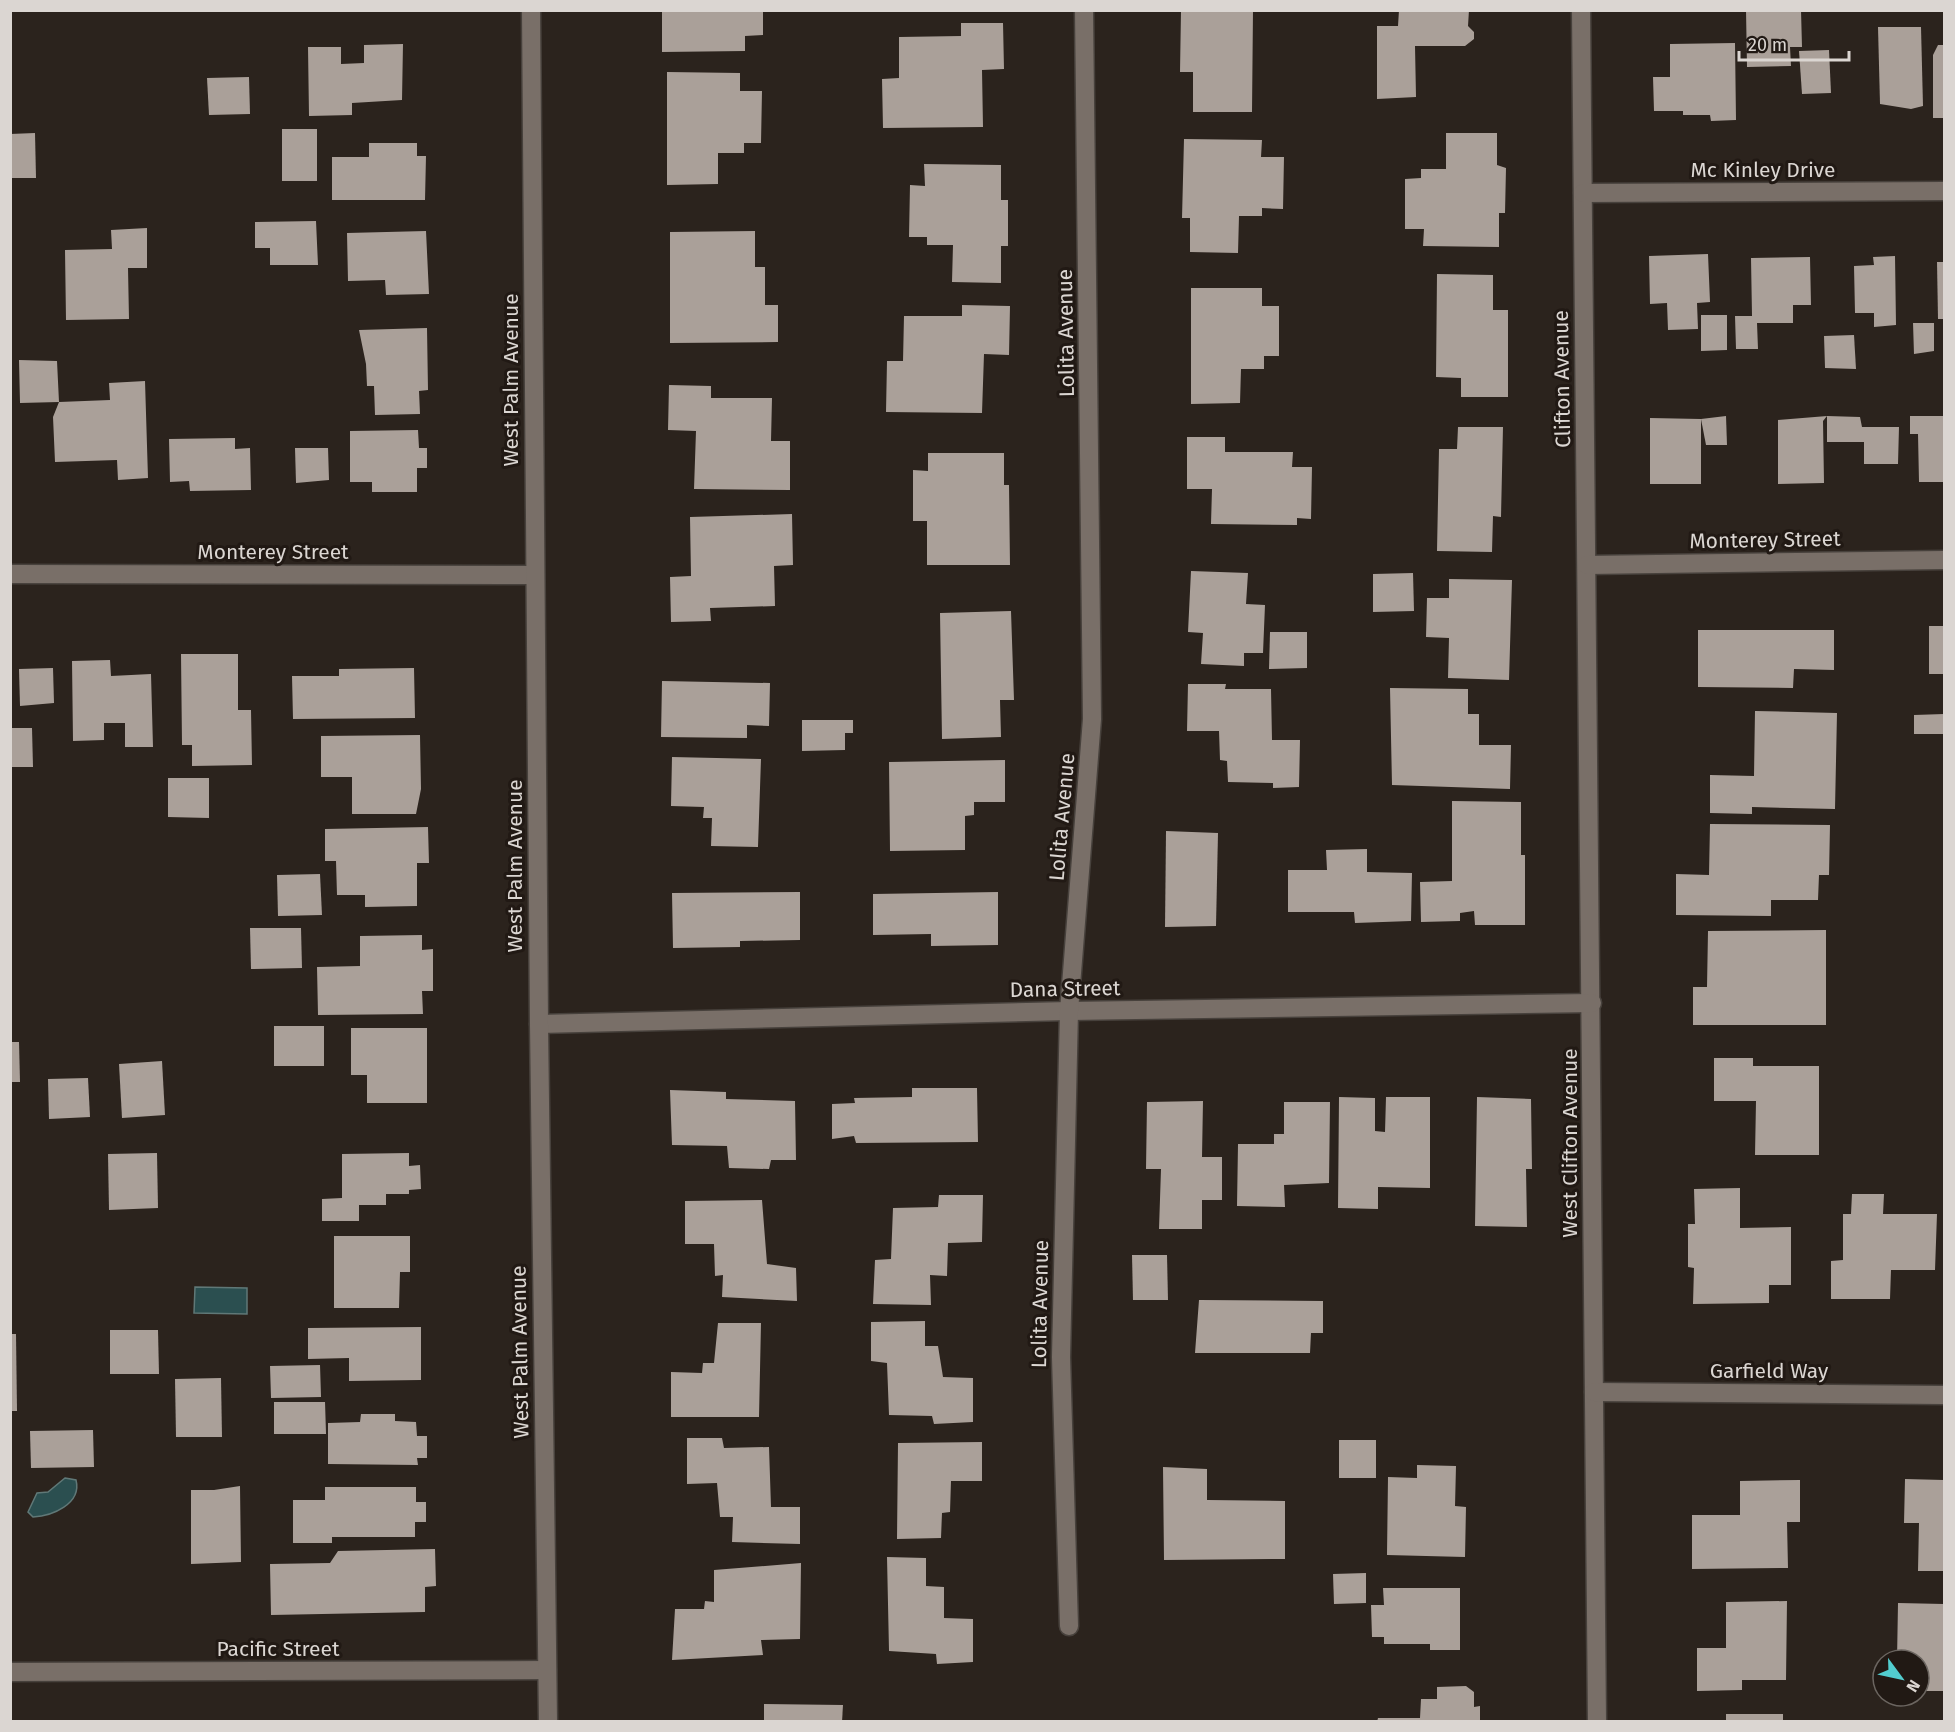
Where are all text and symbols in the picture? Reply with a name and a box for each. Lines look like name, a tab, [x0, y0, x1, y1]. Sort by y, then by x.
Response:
scale bar	[1739, 24, 1848, 62]
text: 20 m	[1748, 34, 1787, 56]
street label: Mc Kinley Drive	[1690, 157, 1836, 183]
street label: Lolita Avenue	[1052, 269, 1080, 397]
street label: West Palm Avenue	[498, 293, 524, 467]
street label: Clifton Avenue	[1548, 310, 1576, 448]
street label: Monterey Street	[1689, 526, 1841, 554]
street label: Monterey Street	[197, 539, 349, 565]
street label: Lolita Avenue	[1043, 752, 1081, 882]
street label: West Palm Avenue	[502, 779, 528, 953]
street label: Dana Street	[1009, 975, 1121, 1003]
street label: West Clifton Avenue	[1557, 1048, 1583, 1238]
street label: Lolita Avenue	[1026, 1240, 1054, 1368]
street label: West Palm Avenue	[505, 1265, 535, 1439]
street label: Garfield Way	[1710, 1358, 1829, 1384]
street label: Pacific Street	[216, 1636, 340, 1662]
north arrow	[1871, 1648, 1931, 1708]
text: N	[1902, 1676, 1924, 1696]

